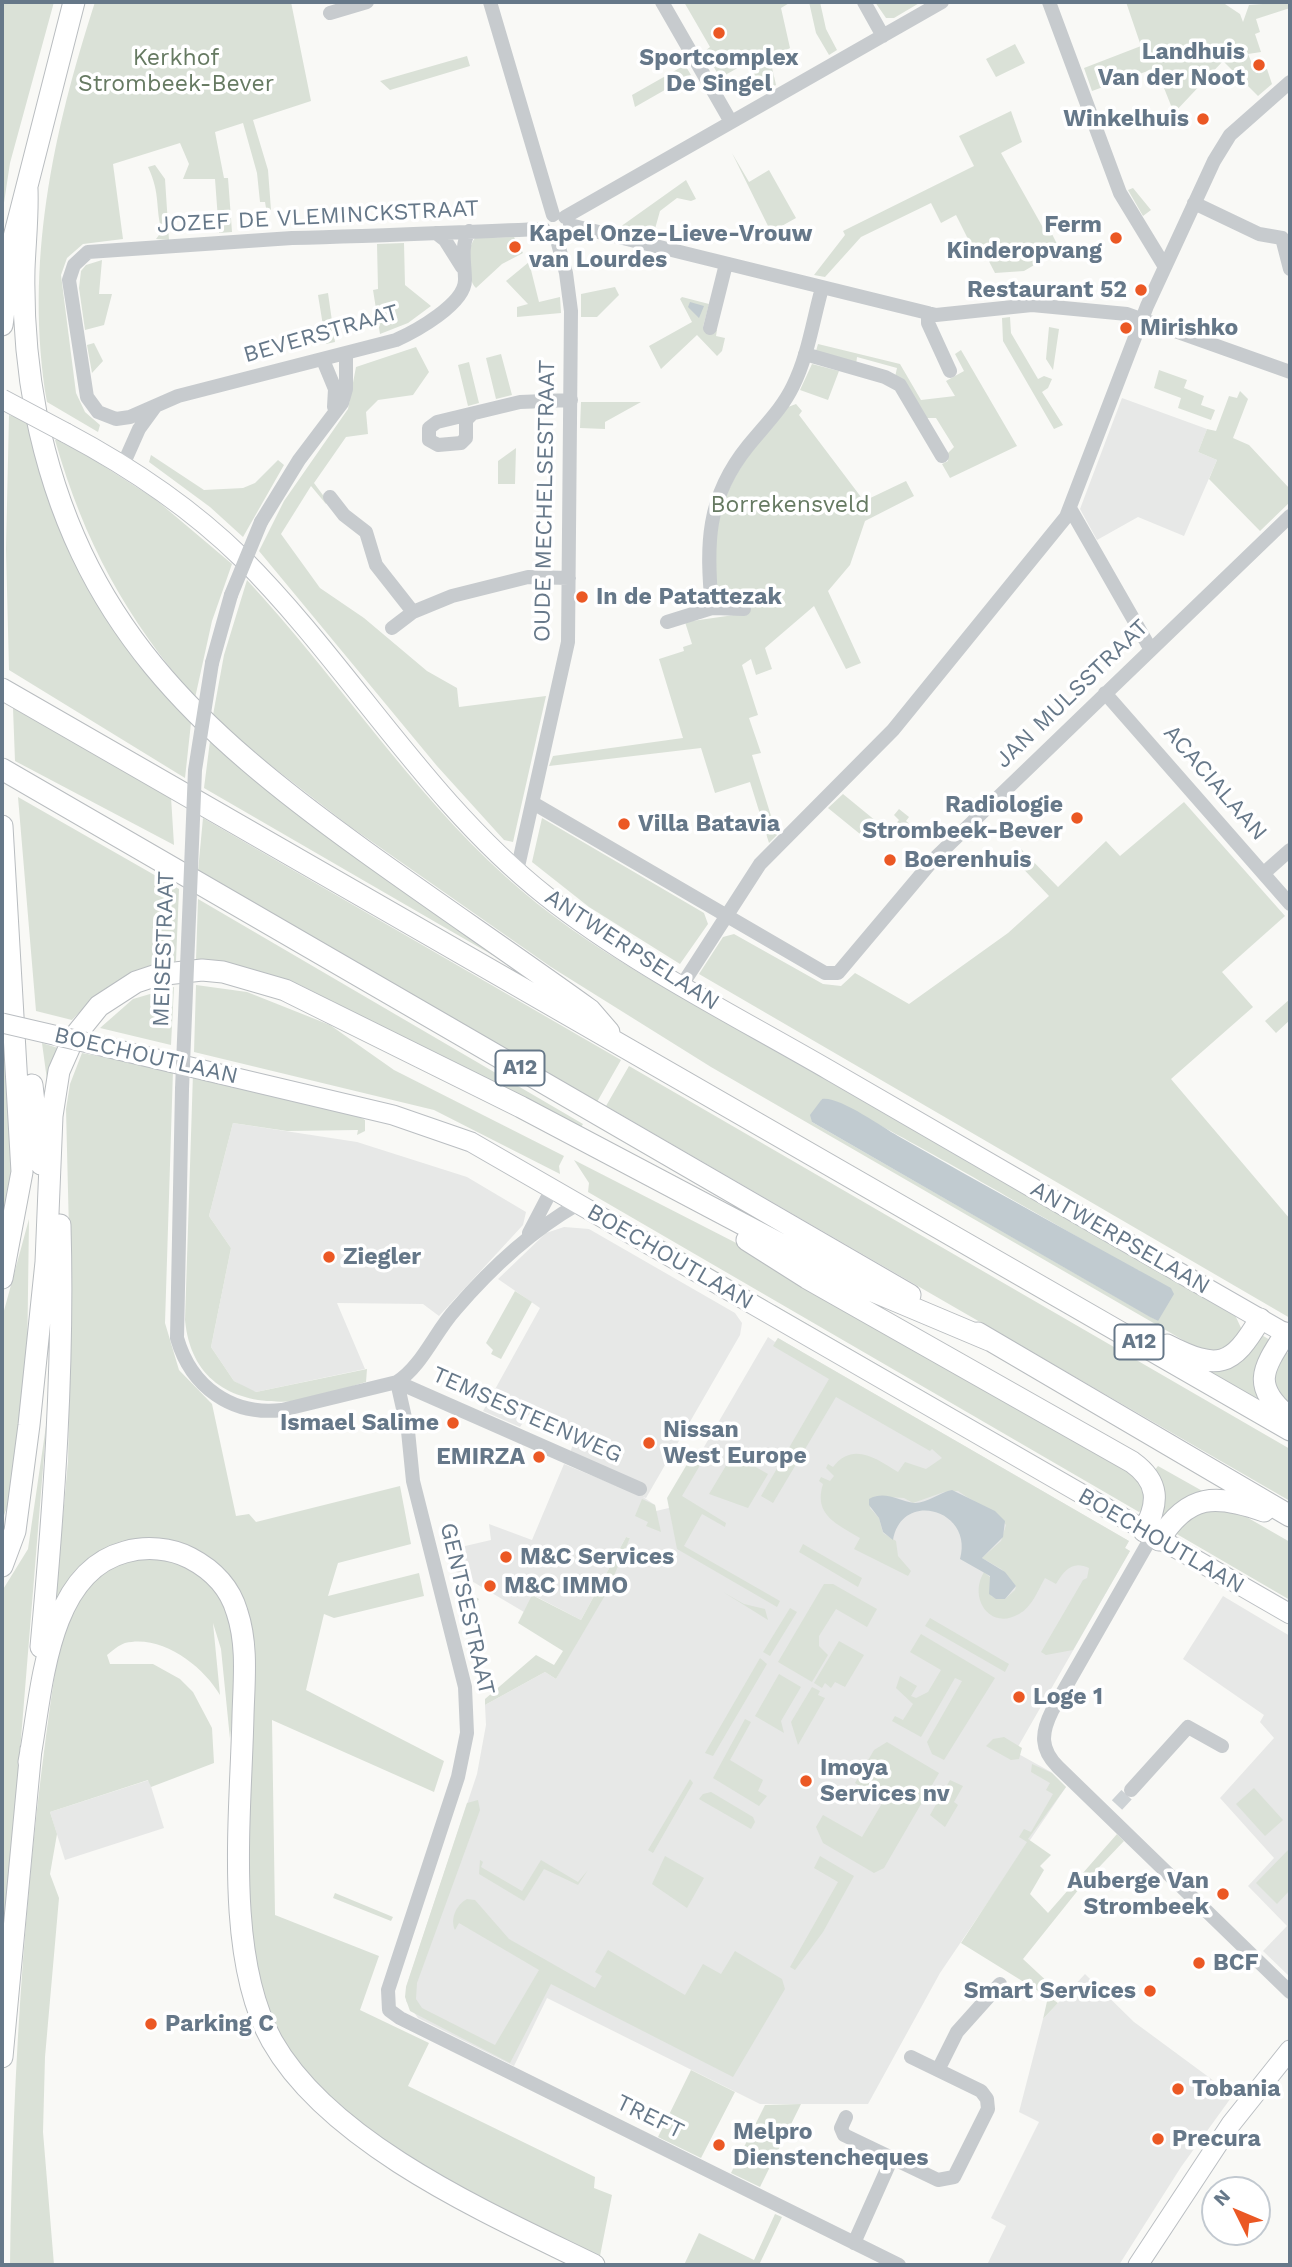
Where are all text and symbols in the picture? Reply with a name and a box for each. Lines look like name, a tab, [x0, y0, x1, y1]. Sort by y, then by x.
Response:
marker: Sportcomplex De Singel	[711, 25, 727, 41]
place label: Landhuis Van der Noot	[1098, 38, 1245, 92]
park label: Kerkhof Strombeek-Bever	[78, 44, 274, 98]
place label: Sportcomplex De Singel	[639, 44, 799, 98]
marker: Landhuis Van der Noot	[1251, 57, 1267, 73]
place label: Winkelhuis	[1063, 105, 1189, 133]
marker: Winkelhuis	[1195, 111, 1211, 127]
street label: JOZEF DE VLEMINCKSTRAAT	[156, 195, 480, 239]
place label: Ferm Kinderopvang	[947, 211, 1102, 265]
place label: Kapel Onze-Lieve-Vrouw van Lourdes	[529, 220, 812, 274]
marker: Ferm Kinderopvang	[1108, 230, 1124, 246]
marker: Kapel Onze-Lieve-Vrouw van Lourdes	[507, 239, 523, 255]
place label: Restaurant 52	[967, 276, 1127, 304]
marker: Restaurant 52	[1133, 282, 1149, 298]
street label: BEVERSTRAAT	[240, 299, 402, 369]
place label: Mirishko	[1140, 314, 1238, 342]
marker: Mirishko	[1118, 320, 1134, 336]
street label: OUDE MECHELSESTRAAT	[529, 360, 561, 642]
park label: Borrekensveld	[710, 491, 870, 519]
place label: In de Patattezak	[596, 583, 782, 611]
marker: In de Patattezak	[574, 589, 590, 605]
street label: JAN MULSSTRAAT	[990, 614, 1154, 774]
street label: ACACIALAAN	[1157, 720, 1273, 846]
place label: Radiologie Strombeek-Bever	[862, 791, 1063, 845]
place label: Villa Batavia	[638, 810, 780, 838]
marker: Radiologie Strombeek-Bever	[1069, 810, 1085, 826]
marker: Villa Batavia	[616, 816, 632, 832]
place label: Boerenhuis	[904, 846, 1032, 874]
marker: Boerenhuis	[882, 852, 898, 868]
street label: MEISESTRAAT	[147, 871, 181, 1027]
street label: ANTWERPSELAAN	[540, 883, 724, 1017]
street label: BOECHOUTLAAN	[52, 1021, 240, 1091]
road number: A12	[496, 1050, 544, 1086]
street label: ANTWERPSELAAN	[1025, 1175, 1215, 1301]
street label: BOECHOUTLAAN	[582, 1198, 758, 1316]
place label: Ziegler	[343, 1243, 421, 1271]
marker: Ziegler	[321, 1249, 337, 1265]
road number: A12	[1114, 1324, 1164, 1360]
street label: TEMSESTEENWEG	[428, 1361, 626, 1469]
place label: Ismael Salime	[280, 1409, 439, 1437]
marker: Ismael Salime	[445, 1415, 461, 1431]
place label: Nissan West Europe	[663, 1416, 807, 1470]
marker: Nissan West Europe	[641, 1435, 657, 1451]
place label: EMIRZA	[436, 1443, 525, 1471]
marker: EMIRZA	[531, 1449, 547, 1465]
street label: BOECHOUTLAAN	[1073, 1482, 1249, 1600]
street label: GENTSESTRAAT	[434, 1520, 500, 1698]
place label: M&C Services	[520, 1543, 674, 1571]
marker: M&C Services	[498, 1549, 514, 1565]
place label: M&C IMMO	[504, 1572, 628, 1600]
marker: M&C IMMO	[482, 1578, 498, 1594]
place label: Loge 1	[1033, 1683, 1103, 1711]
marker: Loge 1	[1011, 1689, 1027, 1705]
place label: Imoya Services nv	[820, 1754, 950, 1808]
marker: Imoya Services nv	[798, 1773, 814, 1789]
place label: Auberge Van Strombeek	[1067, 1867, 1209, 1921]
marker: Auberge Van Strombeek	[1215, 1886, 1231, 1902]
place label: BCF	[1213, 1949, 1258, 1977]
marker: BCF	[1191, 1955, 1207, 1971]
place label: Smart Services	[964, 1977, 1136, 2005]
marker: Smart Services	[1142, 1983, 1158, 1999]
place label: Parking C	[165, 2010, 274, 2038]
marker: Parking C	[143, 2016, 159, 2032]
place label: Tobania	[1192, 2075, 1281, 2103]
marker: Tobania	[1170, 2081, 1186, 2097]
street label: TREFT	[612, 2089, 688, 2145]
place label: Melpro Dienstencheques	[733, 2118, 928, 2172]
place label: Precura	[1172, 2125, 1261, 2153]
marker: Precura	[1150, 2131, 1166, 2147]
marker: Melpro Dienstencheques	[711, 2137, 727, 2153]
north arrow	[1201, 2176, 1271, 2246]
text: N	[1209, 2185, 1235, 2211]

